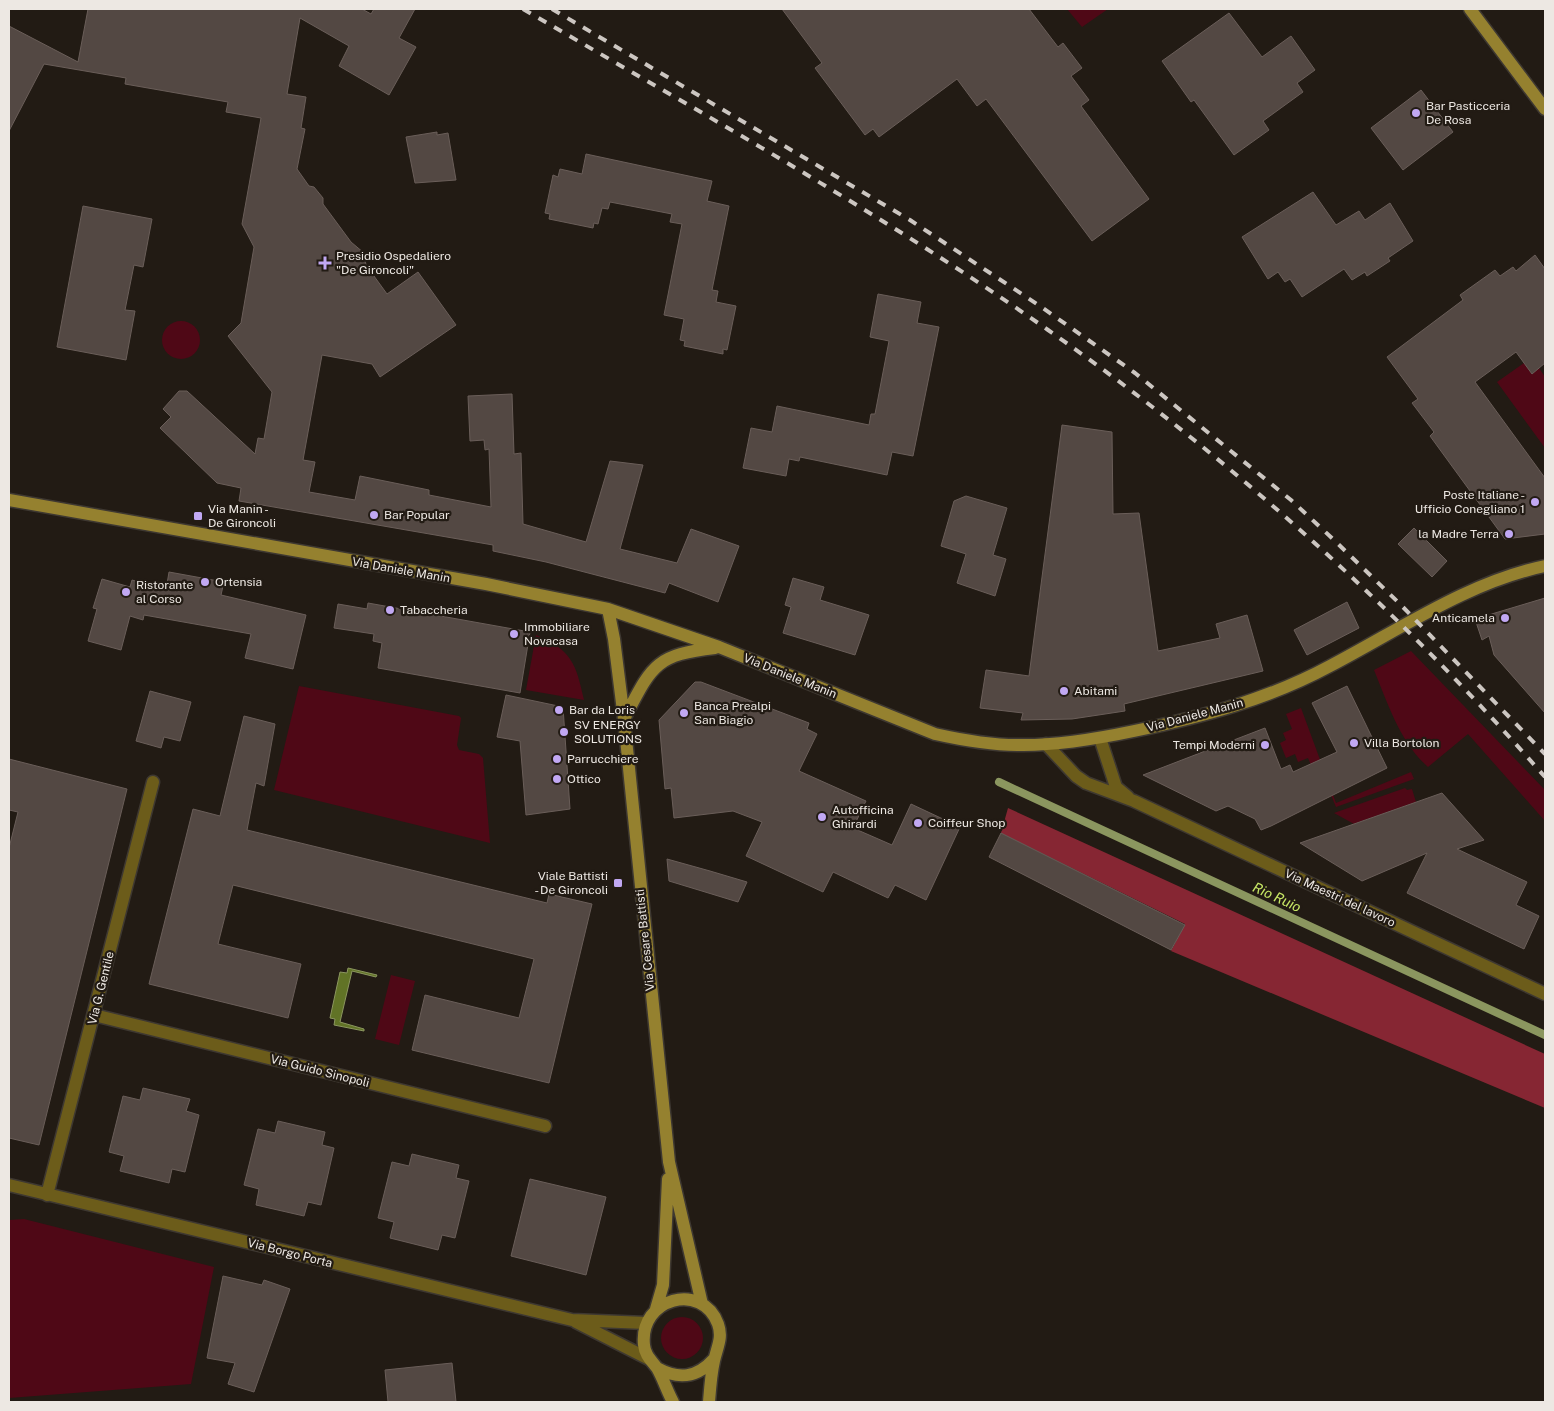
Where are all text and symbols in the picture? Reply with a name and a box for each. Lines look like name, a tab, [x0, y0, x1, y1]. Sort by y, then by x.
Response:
place label: Bar Pasticceria De Rosa	[1426, 99, 1510, 127]
marker: Bar Pasticceria De Rosa	[1410, 107, 1422, 119]
place label: Presidio Ospedaliero "De Gironcoli"	[336, 249, 451, 277]
marker: Presidio Ospedaliero "De Gironcoli"	[318, 256, 332, 270]
place label: Poste Italiane - Ufficio Conegliano 1	[1415, 488, 1525, 516]
marker: Poste Italiane - Ufficio Conegliano 1	[1529, 496, 1541, 508]
place label: Via Manin - De Gironcoli	[208, 502, 276, 530]
place label: Bar Popular	[384, 508, 450, 522]
marker: Bar Popular	[368, 509, 380, 521]
marker: Via Manin - De Gironcoli	[192, 510, 204, 522]
place label: la Madre Terra	[1418, 527, 1499, 541]
marker: la Madre Terra	[1503, 528, 1515, 540]
street label: Via Daniele Manin	[351, 554, 451, 586]
place label: Ortensia	[215, 575, 262, 589]
marker: Ortensia	[199, 576, 211, 588]
place label: Ristorante al Corso	[136, 578, 194, 606]
marker: Ristorante al Corso	[120, 586, 132, 598]
place label: Tabaccheria	[400, 603, 468, 617]
marker: Tabaccheria	[384, 604, 396, 616]
place label: Anticamela	[1432, 611, 1495, 625]
marker: Anticamela	[1499, 612, 1511, 624]
place label: Immobiliare Novacasa	[524, 620, 590, 648]
marker: Immobiliare Novacasa	[508, 628, 520, 640]
street label: Via Daniele Manin	[741, 651, 839, 701]
place label: Abitami	[1074, 684, 1117, 698]
marker: Abitami	[1058, 685, 1070, 697]
street label: Via Daniele Manin	[1145, 695, 1245, 735]
place label: Banca Prealpi San Biagio	[694, 699, 771, 727]
place label: Bar da Loris	[569, 703, 635, 717]
marker: Bar da Loris	[553, 704, 565, 716]
marker: Banca Prealpi San Biagio	[678, 707, 690, 719]
place label: SV ENERGY SOLUTIONS	[574, 718, 642, 746]
marker: SV ENERGY SOLUTIONS	[558, 726, 570, 738]
place label: Villa Bortolon	[1364, 736, 1440, 750]
marker: Villa Bortolon	[1348, 737, 1360, 749]
place label: Tempi Moderni	[1173, 738, 1255, 752]
marker: Tempi Moderni	[1259, 739, 1271, 751]
place label: Parrucchiere	[567, 752, 639, 766]
marker: Parrucchiere	[551, 753, 563, 765]
place label: Ottico	[567, 772, 601, 786]
marker: Ottico	[551, 773, 563, 785]
place label: Autofficina Ghirardi	[832, 803, 894, 831]
marker: Autofficina Ghirardi	[816, 811, 828, 823]
place label: Coiffeur Shop	[928, 816, 1005, 830]
marker: Coiffeur Shop	[912, 817, 924, 829]
street label: Via Maestri del lavoro	[1283, 866, 1398, 930]
place label: Viale Battisti - De Gironcoli	[535, 869, 608, 897]
marker: Viale Battisti - De Gironcoli	[612, 877, 624, 889]
water label: Rio Ruio	[1250, 879, 1304, 915]
street label: Via Cesare Battisti	[633, 888, 657, 992]
street label: Via G. Gentile	[85, 950, 117, 1026]
street label: Via Guido Sinopoli	[269, 1052, 371, 1090]
street label: Via Borgo Porta	[246, 1236, 334, 1270]

